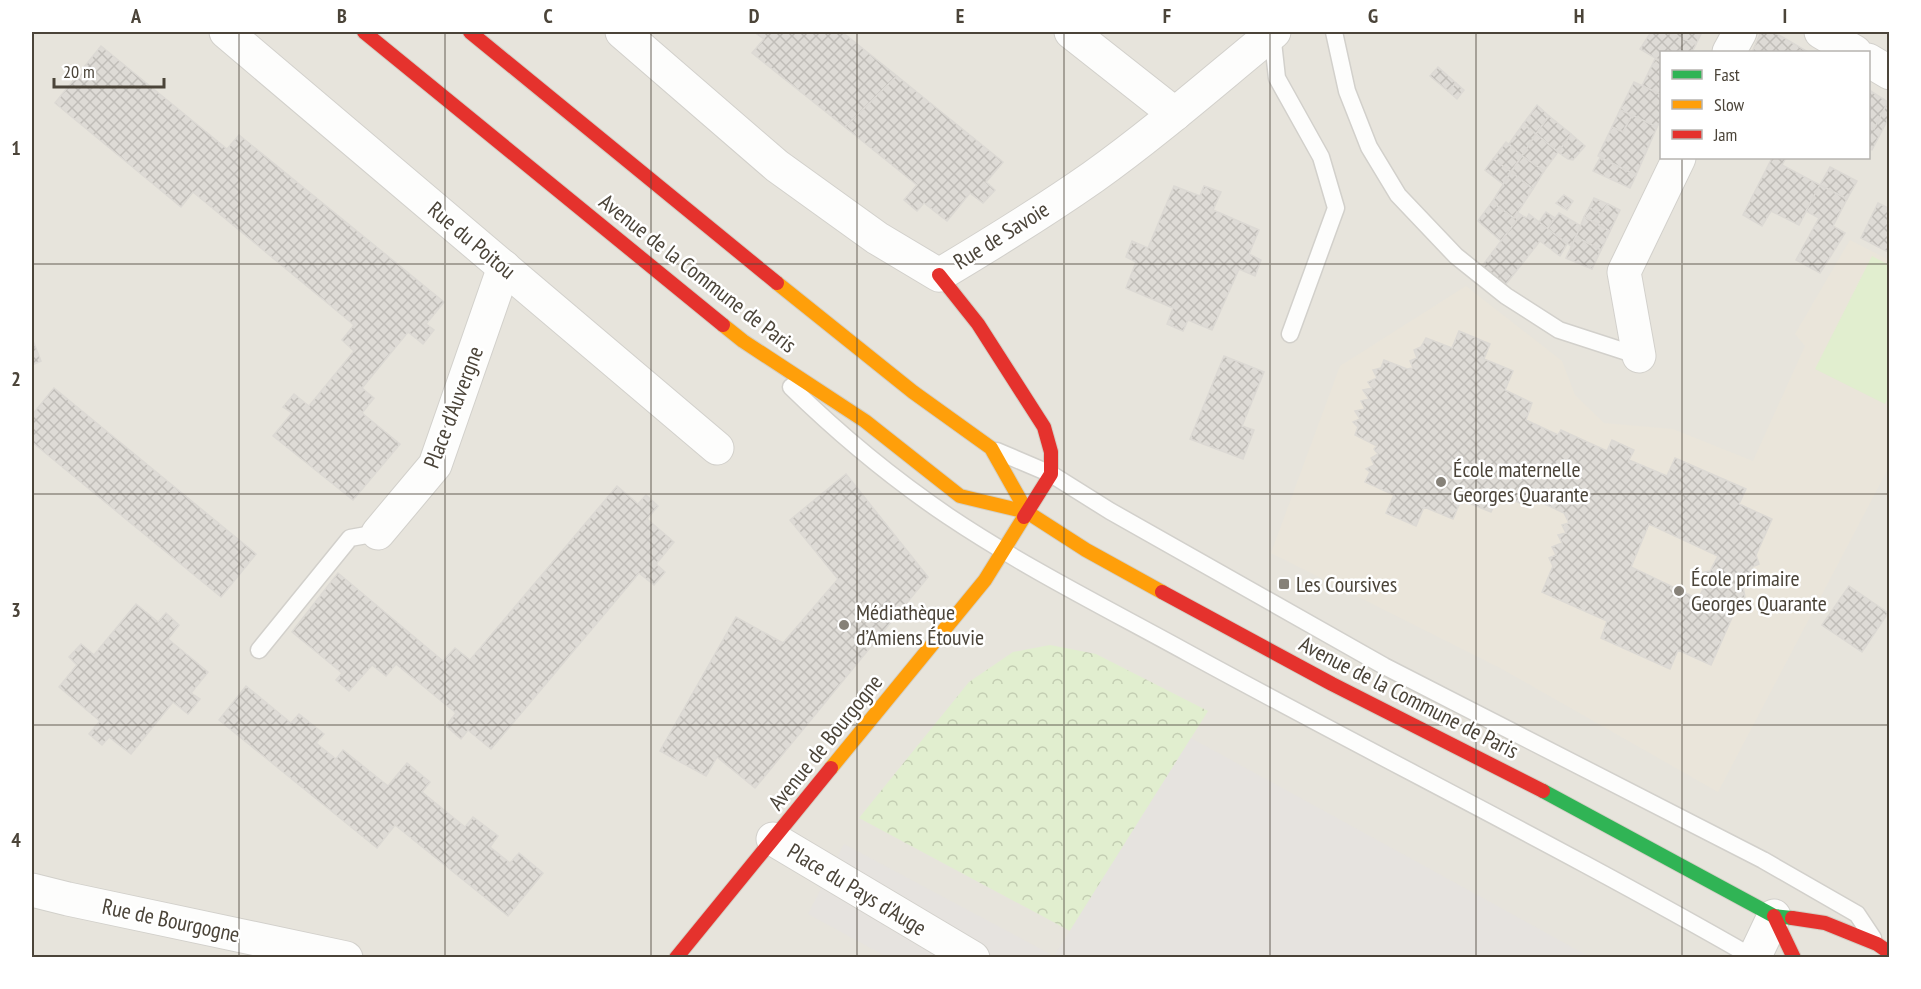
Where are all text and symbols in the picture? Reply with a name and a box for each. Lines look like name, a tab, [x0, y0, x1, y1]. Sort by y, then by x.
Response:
text: A	[130, 3, 142, 29]
text: B	[337, 3, 347, 29]
text: C	[543, 3, 553, 29]
text: D	[749, 3, 760, 29]
text: E	[956, 3, 964, 29]
text: F	[1163, 3, 1171, 29]
text: G	[1368, 3, 1378, 29]
text: H	[1574, 3, 1584, 29]
text: I	[1783, 3, 1787, 29]
scale bar	[54, 51, 164, 89]
legend	[1660, 51, 1870, 159]
text: 20 m	[63, 60, 95, 83]
text: Fast	[1714, 63, 1740, 86]
text: Slow	[1714, 93, 1745, 116]
text: Jam	[1713, 123, 1737, 146]
text: 1	[11, 135, 21, 161]
street label: Avenue de la Commune de Paris	[594, 187, 802, 359]
street label: Rue du Poitou	[422, 195, 522, 285]
street label: Rue de Savoie	[948, 195, 1054, 275]
street label: Place d'Auvergne	[417, 342, 489, 472]
text: 2	[11, 366, 21, 392]
place label: École maternelle Georges Quarante	[1453, 455, 1589, 508]
marker: École maternelle Georges Quarante	[1434, 475, 1448, 489]
place label: École primaire Georges Quarante	[1691, 564, 1827, 617]
place label: Les Coursives	[1296, 570, 1397, 598]
marker: Les Coursives	[1277, 577, 1291, 591]
marker: École primaire Georges Quarante	[1672, 584, 1686, 598]
text: 3	[11, 597, 21, 623]
place label: Médiathèque d’Amiens Étouvie	[856, 598, 984, 651]
marker: Médiathèque d’Amiens Étouvie	[837, 618, 851, 632]
street label: Avenue de la Commune de Paris	[1295, 630, 1523, 764]
street label: Avenue de Bourgogne	[762, 669, 888, 815]
text: 4	[11, 827, 21, 853]
street label: Place du Pays d'Auge	[782, 837, 932, 941]
street label: Rue de Bourgogne	[100, 892, 242, 948]

